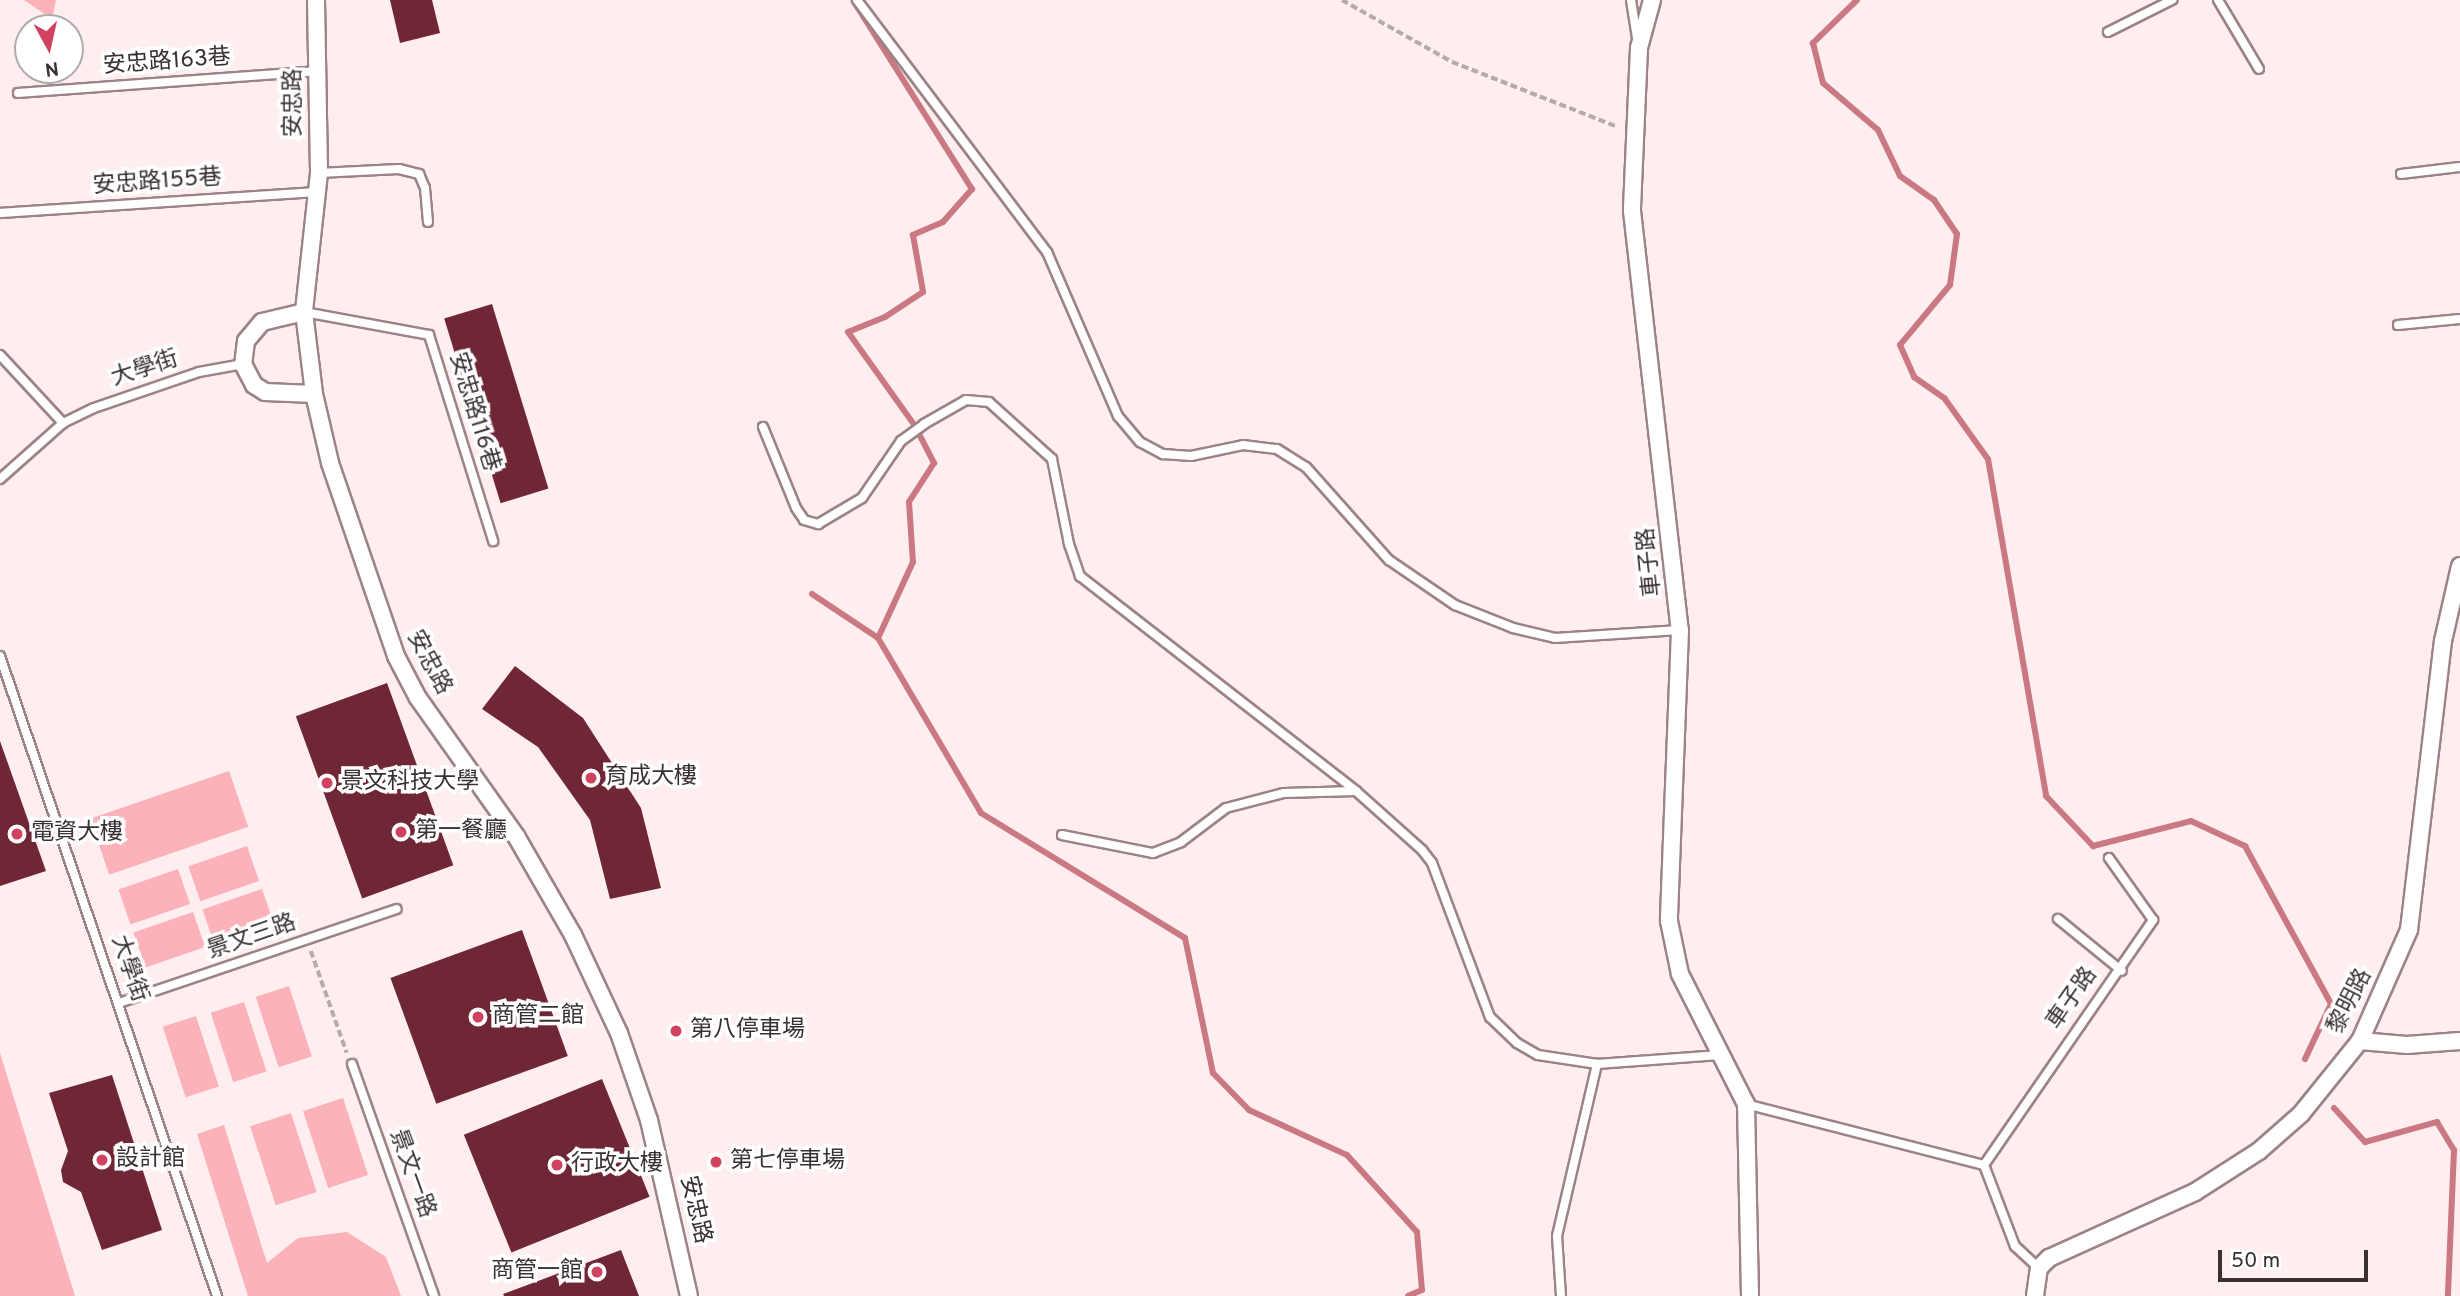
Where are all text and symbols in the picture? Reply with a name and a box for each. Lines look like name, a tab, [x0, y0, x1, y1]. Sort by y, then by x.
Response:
north arrow	[14, 14, 84, 84]
street label: 安忠路163巷	[102, 45, 232, 81]
text: N	[43, 55, 60, 81]
street label: 安忠路	[281, 69, 309, 137]
street label: 安忠路155巷	[92, 165, 222, 201]
street label: 大學街	[108, 346, 182, 394]
street label: 安忠路116巷	[442, 349, 504, 475]
street label: 車子路	[1634, 526, 1668, 598]
street label: 安忠路	[400, 626, 456, 700]
place label: 育成大樓	[605, 764, 697, 792]
place label: 景文科技大學	[341, 769, 479, 797]
marker: 育成大樓	[583, 770, 599, 786]
marker: 景文科技大學	[319, 775, 335, 791]
place label: 第一餐廳	[415, 818, 507, 846]
place label: 電資大樓	[31, 820, 123, 848]
marker: 第一餐廳	[393, 824, 409, 840]
marker: 電資大樓	[9, 826, 25, 842]
street label: 景文三路	[204, 910, 300, 966]
street label: 大學街	[104, 932, 152, 1006]
street label: 車子路	[2042, 963, 2104, 1035]
street label: 黎明路	[2323, 965, 2379, 1039]
place label: 商管二館	[492, 1003, 584, 1031]
marker: 商管二館	[470, 1009, 486, 1025]
place label: 第八停車場	[690, 1017, 805, 1045]
marker: 第八停車場	[668, 1023, 684, 1039]
street label: 景文一路	[382, 1126, 440, 1222]
place label: 設計館	[116, 1146, 185, 1174]
place label: 第七停車場	[730, 1148, 845, 1176]
place label: 行政大樓	[571, 1151, 663, 1179]
marker: 設計館	[94, 1152, 110, 1168]
marker: 第七停車場	[708, 1154, 724, 1170]
marker: 行政大樓	[549, 1157, 565, 1173]
street label: 安忠路	[673, 1173, 715, 1247]
scale bar	[2222, 1236, 2372, 1280]
text: 50 m	[2231, 1248, 2280, 1275]
place label: 商管一館	[491, 1258, 583, 1286]
marker: 商管一館	[589, 1264, 605, 1280]

